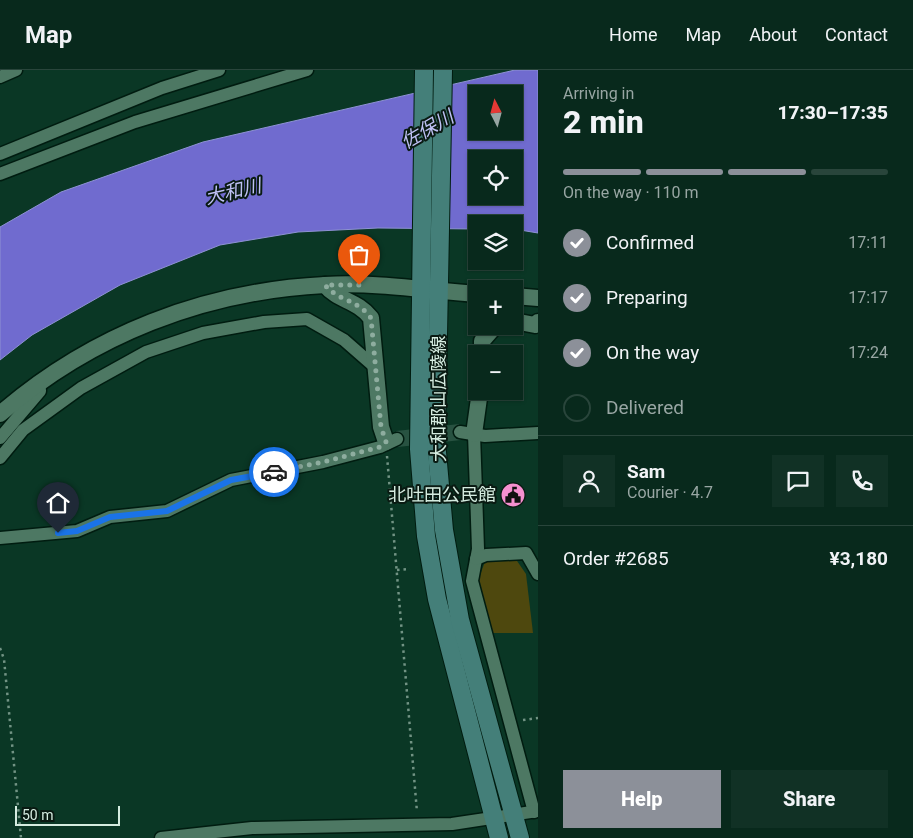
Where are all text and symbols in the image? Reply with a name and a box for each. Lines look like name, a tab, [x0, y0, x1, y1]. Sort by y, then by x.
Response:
text: Map	[25, 21, 72, 49]
text: Home	[609, 24, 658, 45]
text: Map	[686, 24, 721, 45]
text: About	[749, 24, 797, 45]
text: Contact	[825, 24, 888, 45]
text: Arriving in	[563, 84, 634, 103]
north arrow	[468, 85, 522, 140]
map controls	[468, 85, 523, 400]
text: 17:30–17:35	[777, 101, 888, 124]
text: 2 min	[563, 103, 644, 141]
water label: 佐保川	[397, 104, 459, 154]
button: locate	[468, 150, 523, 205]
water label: 大和川	[203, 173, 265, 209]
text: On the way · 110 m	[563, 183, 699, 202]
button: layers	[468, 215, 523, 270]
icon: check	[563, 229, 591, 257]
text: Confirmed	[606, 231, 694, 254]
text: 17:11	[848, 233, 888, 252]
pin	[338, 234, 380, 285]
icon: bag	[345, 241, 373, 269]
button: +	[468, 280, 523, 335]
icon: check	[563, 284, 591, 312]
text: Preparing	[606, 286, 688, 309]
text: 17:17	[848, 288, 888, 307]
street label: 大和郡山広陵線	[428, 336, 449, 462]
icon: check	[563, 339, 591, 367]
text: On the way	[606, 341, 699, 364]
text: 17:24	[848, 343, 888, 362]
button: −	[468, 345, 523, 400]
text: Delivered	[606, 396, 684, 419]
courier	[249, 447, 299, 497]
button: person	[563, 455, 615, 507]
button: chat	[772, 455, 824, 507]
button: phone	[836, 455, 888, 507]
icon: car	[260, 458, 288, 486]
text: Sam	[627, 460, 665, 483]
pin	[37, 482, 79, 533]
public building icon: 北吐田公民館	[500, 482, 526, 508]
text: Courier · 4.7	[627, 483, 713, 502]
place label: 北吐田公民館	[388, 484, 496, 505]
icon: home	[44, 489, 72, 517]
text: Order #2685	[563, 547, 669, 570]
text: ¥3,180	[830, 547, 888, 570]
button: Help	[563, 770, 721, 828]
button: Share	[731, 770, 888, 828]
scale bar	[15, 803, 120, 826]
text: 50 m	[22, 807, 54, 823]

